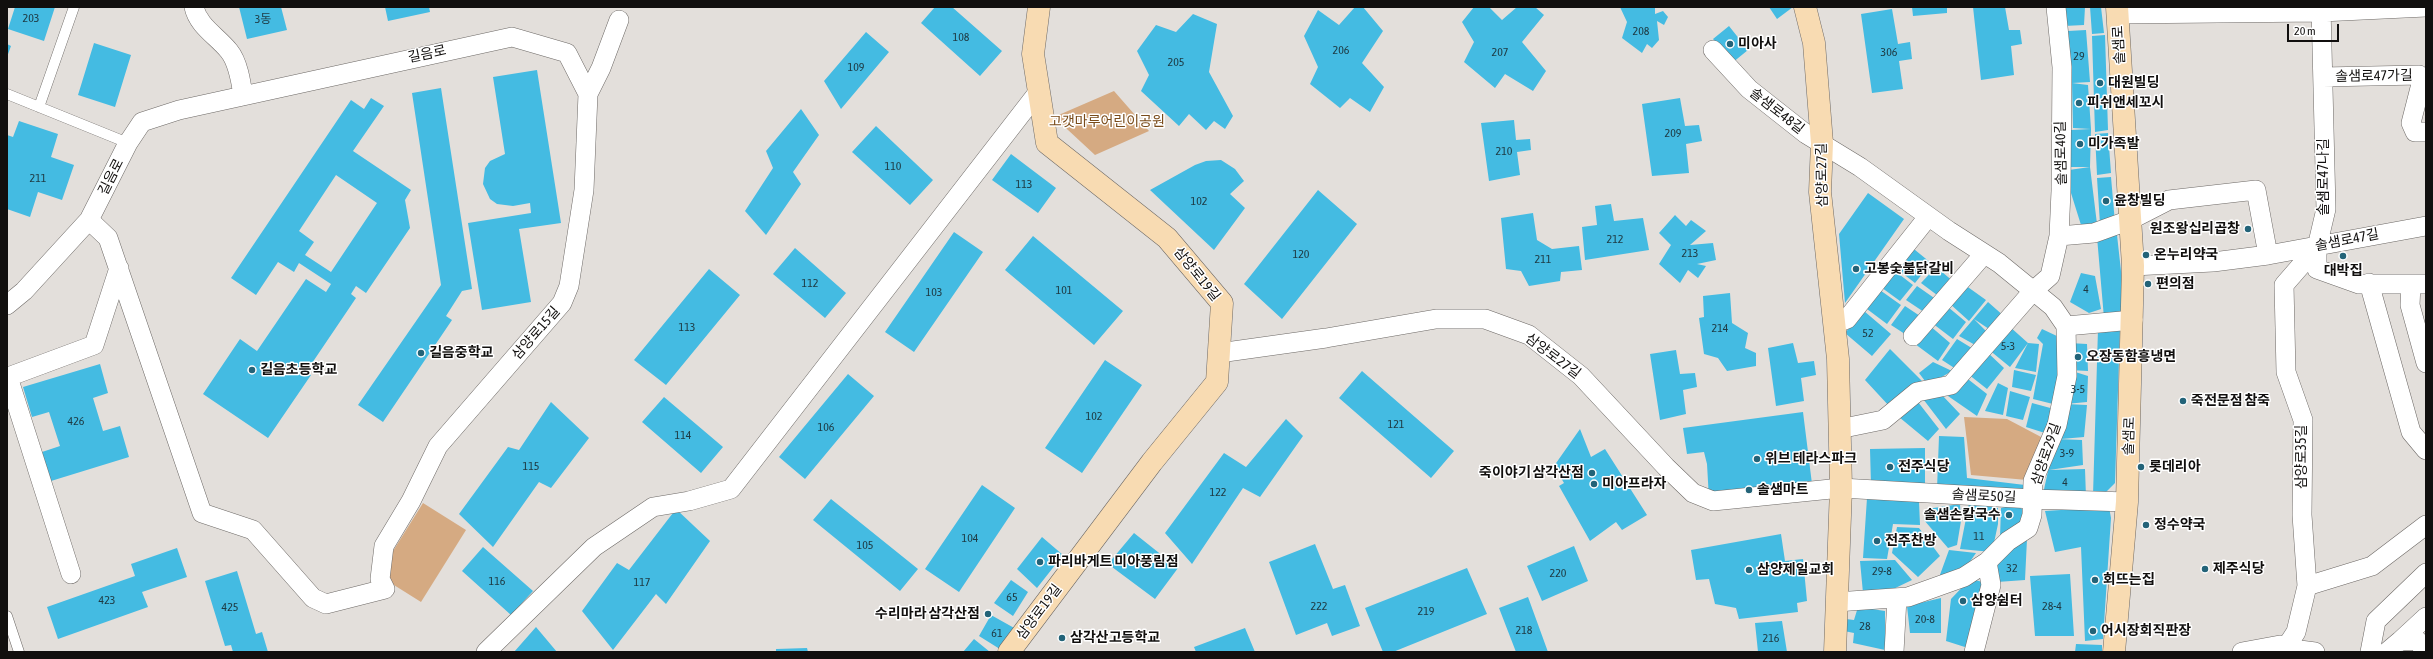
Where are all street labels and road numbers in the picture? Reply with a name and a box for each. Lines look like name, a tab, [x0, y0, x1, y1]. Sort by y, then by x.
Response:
street label: 솔샘로	[2110, 25, 2128, 65]
street label: 길음로	[406, 42, 448, 66]
street label: 솔샘로47가길	[2335, 67, 2413, 85]
street label: 솔샘로48길	[1746, 84, 1808, 138]
street label: 솔샘로40길	[2052, 121, 2070, 185]
street label: 솔샘로47나길	[2316, 138, 2332, 216]
street label: 삼양로27길	[1813, 143, 1831, 207]
street label: 길음로	[95, 156, 127, 198]
street label: 솔샘로47길	[2314, 226, 2380, 254]
street label: 삼양로19길	[1170, 244, 1224, 304]
street label: 삼양로15길	[508, 303, 564, 363]
street label: 삼양로27길	[1522, 330, 1584, 382]
street label: 솔샘로	[2120, 416, 2138, 456]
street label: 삼양로29길	[2028, 421, 2064, 487]
street label: 삼양로35길	[2294, 425, 2310, 489]
street label: 솔샘로50길	[1951, 486, 2017, 506]
street label: 삼양로19길	[1013, 581, 1065, 643]

